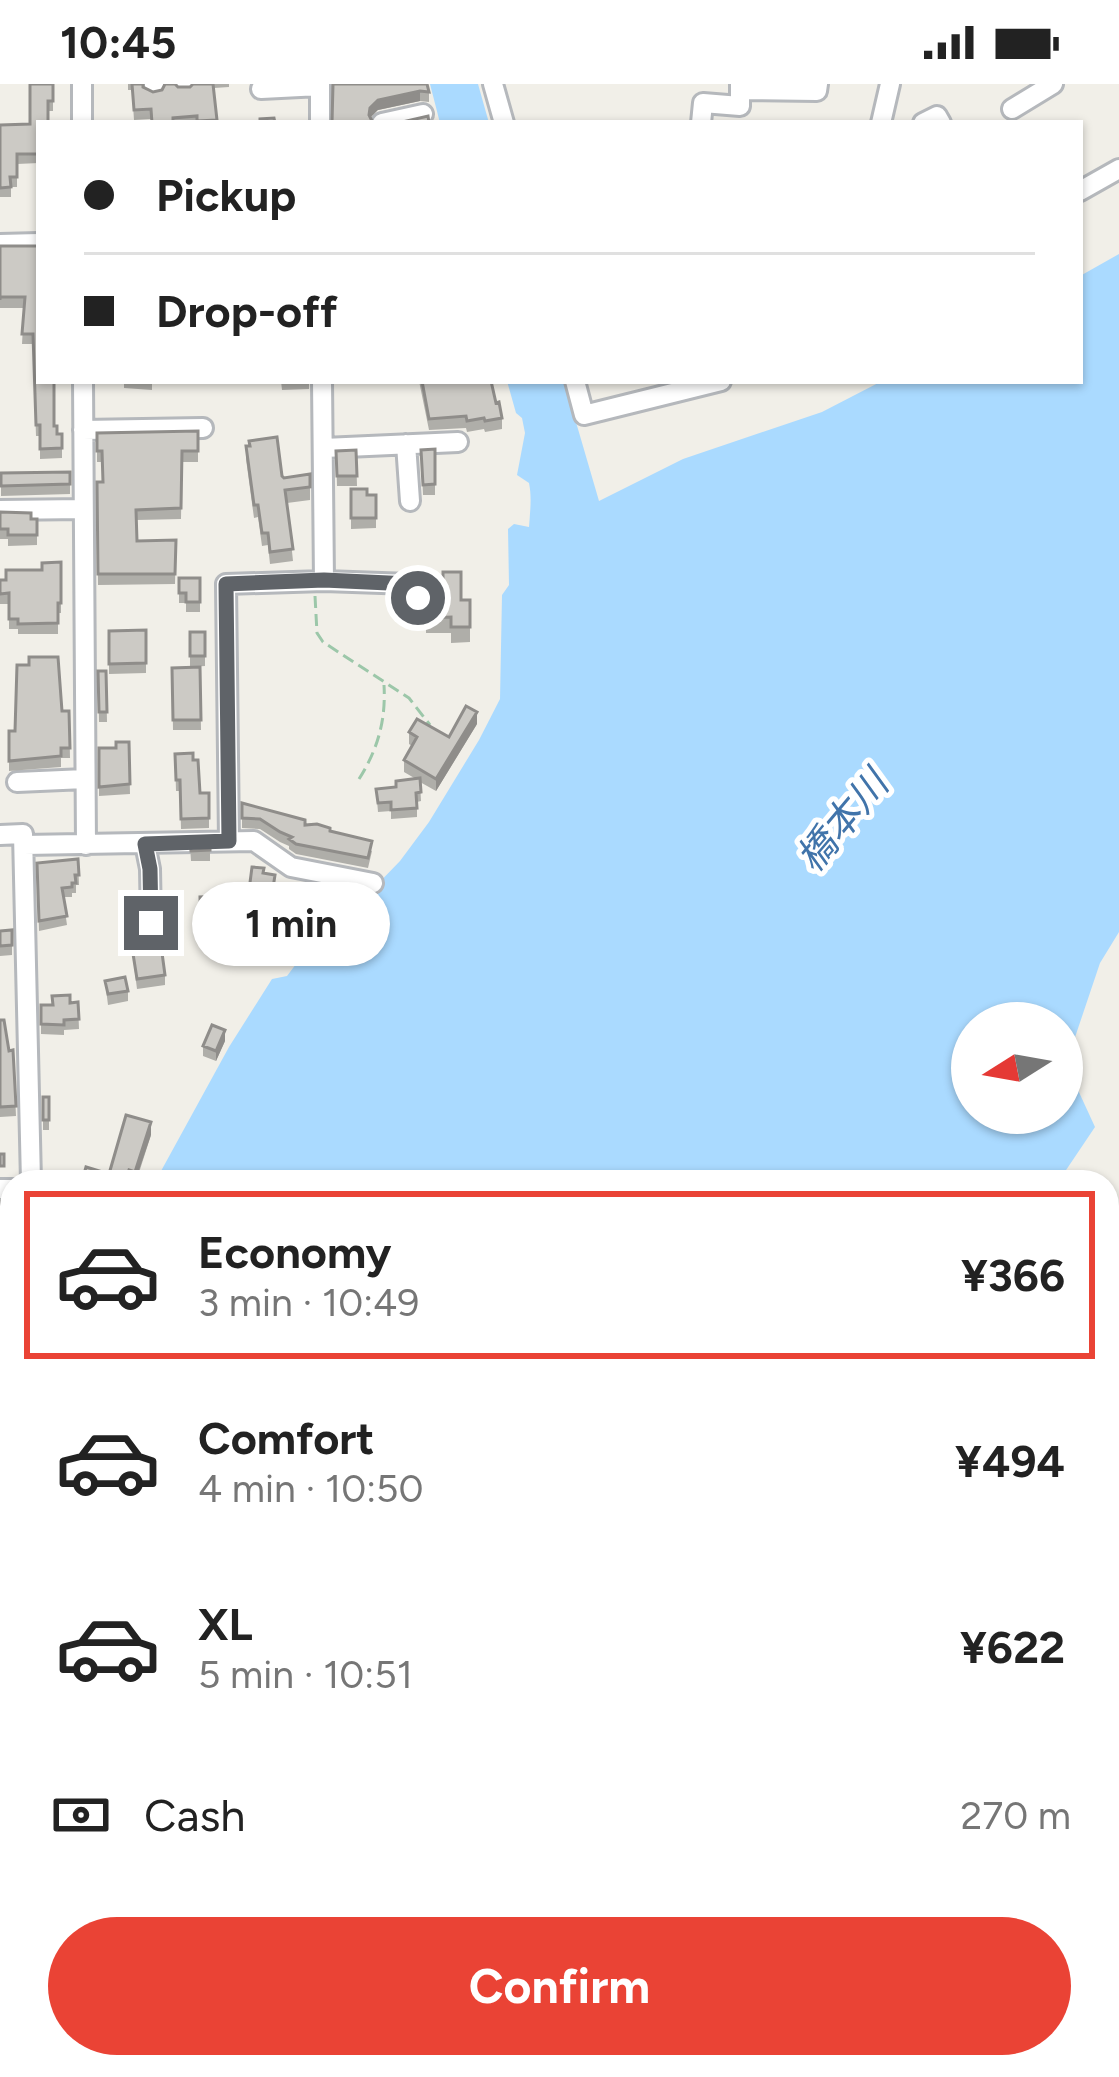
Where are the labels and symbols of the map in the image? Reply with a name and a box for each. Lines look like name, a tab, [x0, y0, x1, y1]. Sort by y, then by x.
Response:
route start	[391, 571, 445, 625]
water label: 橋本川	[786, 758, 900, 881]
callout: 1 min	[193, 881, 391, 965]
route end	[124, 896, 178, 950]
north arrow	[951, 1002, 1083, 1134]

